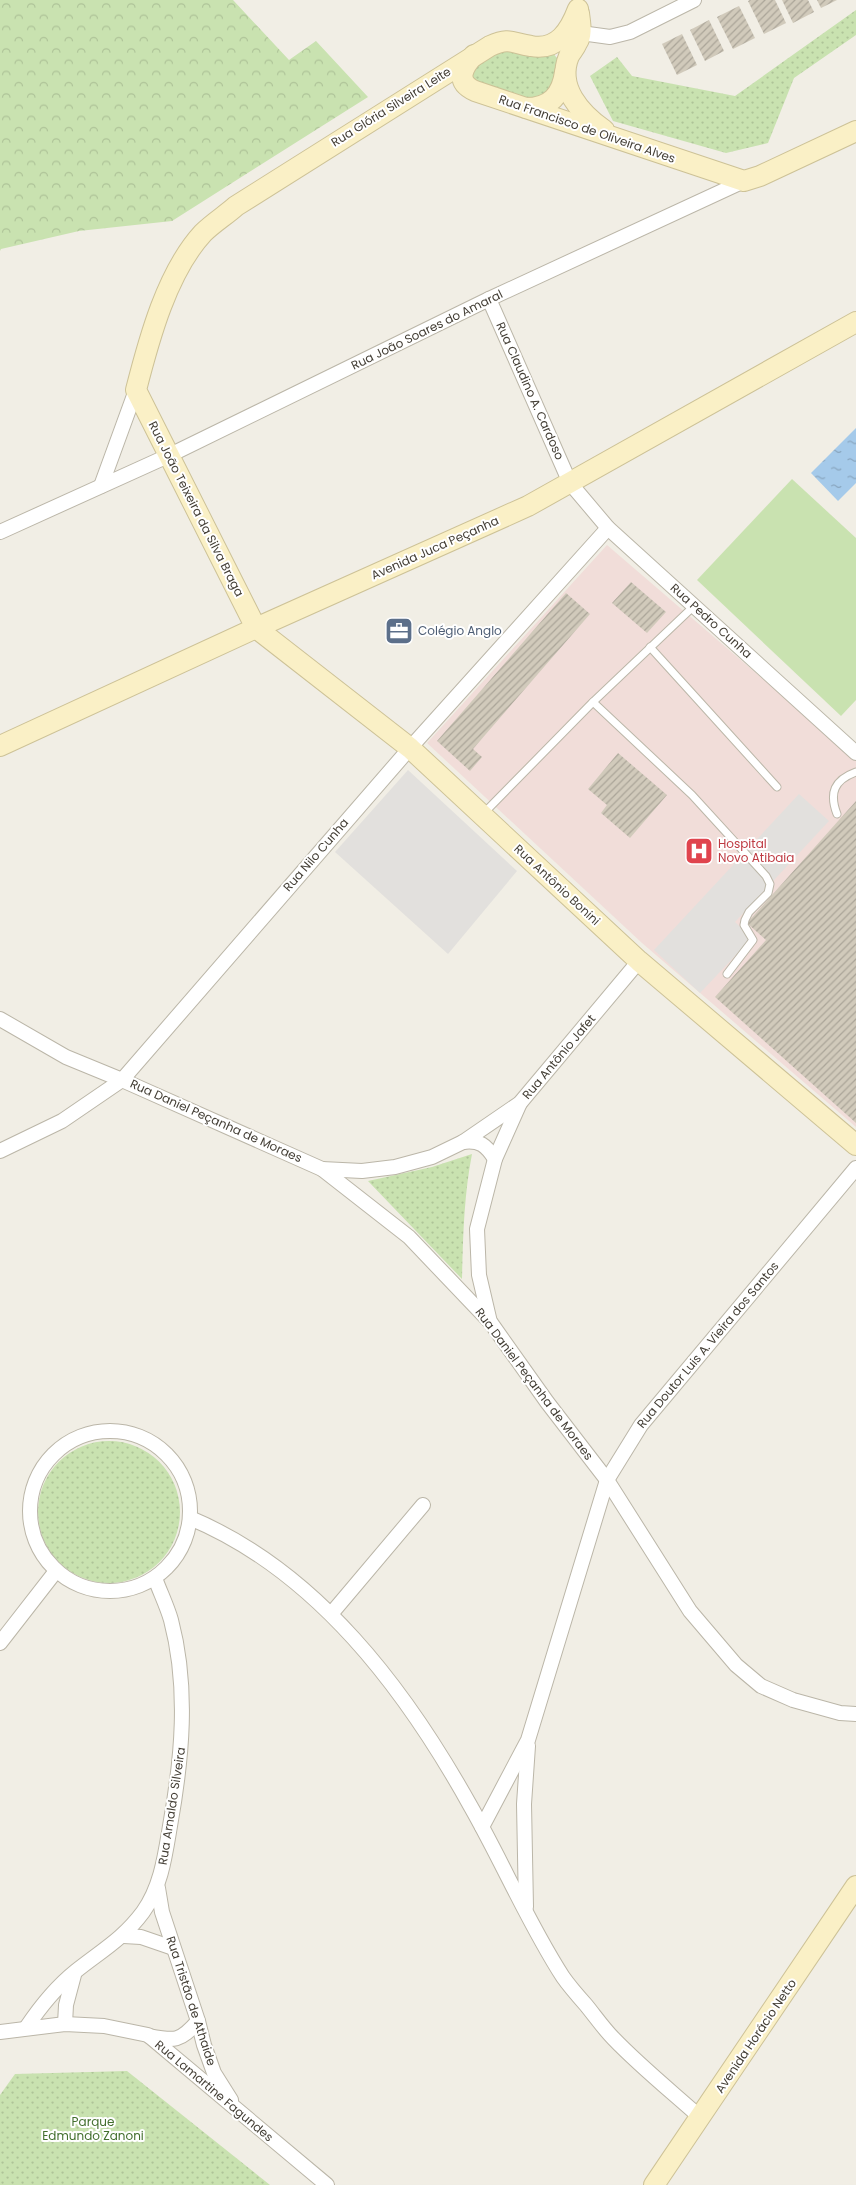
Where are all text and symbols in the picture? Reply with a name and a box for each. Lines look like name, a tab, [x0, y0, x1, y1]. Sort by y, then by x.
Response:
street label: Rua Glória Silveira Leite	[328, 63, 454, 150]
street label: Rua Francisco de Oliveira Alves	[497, 90, 678, 167]
street label: Rua João Soares do Amaral	[348, 285, 505, 374]
street label: Rua Claudino A. Cardoso	[492, 319, 569, 463]
street label: Rua João Teixeira da Silva Braga	[145, 418, 248, 599]
street label: Avenida Juca Peçanha	[368, 512, 501, 583]
street label: Rua Pedro Cunha	[667, 579, 756, 662]
office icon: Colégio Anglo	[384, 616, 414, 646]
place label: Colégio Anglo	[418, 622, 502, 639]
street label: Rua Nilo Cunha	[279, 814, 352, 895]
place label: Hospital Novo Atibaia	[718, 835, 794, 866]
hospital icon: Hospital Novo Atibaia	[684, 836, 714, 866]
street label: Rua Antônio Bonini	[511, 840, 604, 929]
street label: Rua Antônio Jafet	[518, 1011, 599, 1103]
street label: Rua Daniel Peçanha de Moraes	[127, 1075, 305, 1166]
street label: Rua Doutor Luis A. Vieira dos Santos	[633, 1258, 782, 1432]
street label: Rua Daniel Peçanha de Moraes	[471, 1304, 597, 1463]
street label: Rua Arnaldo Silveira	[154, 1746, 189, 1866]
street label: Rua Tristão de Athaide	[162, 1934, 220, 2068]
street label: Avenida Horácio Netto	[711, 1975, 800, 2096]
street label: Rua Lamartine Fagundes	[152, 2036, 277, 2145]
park label: Parque Edmundo Zanoni	[42, 2113, 144, 2144]

